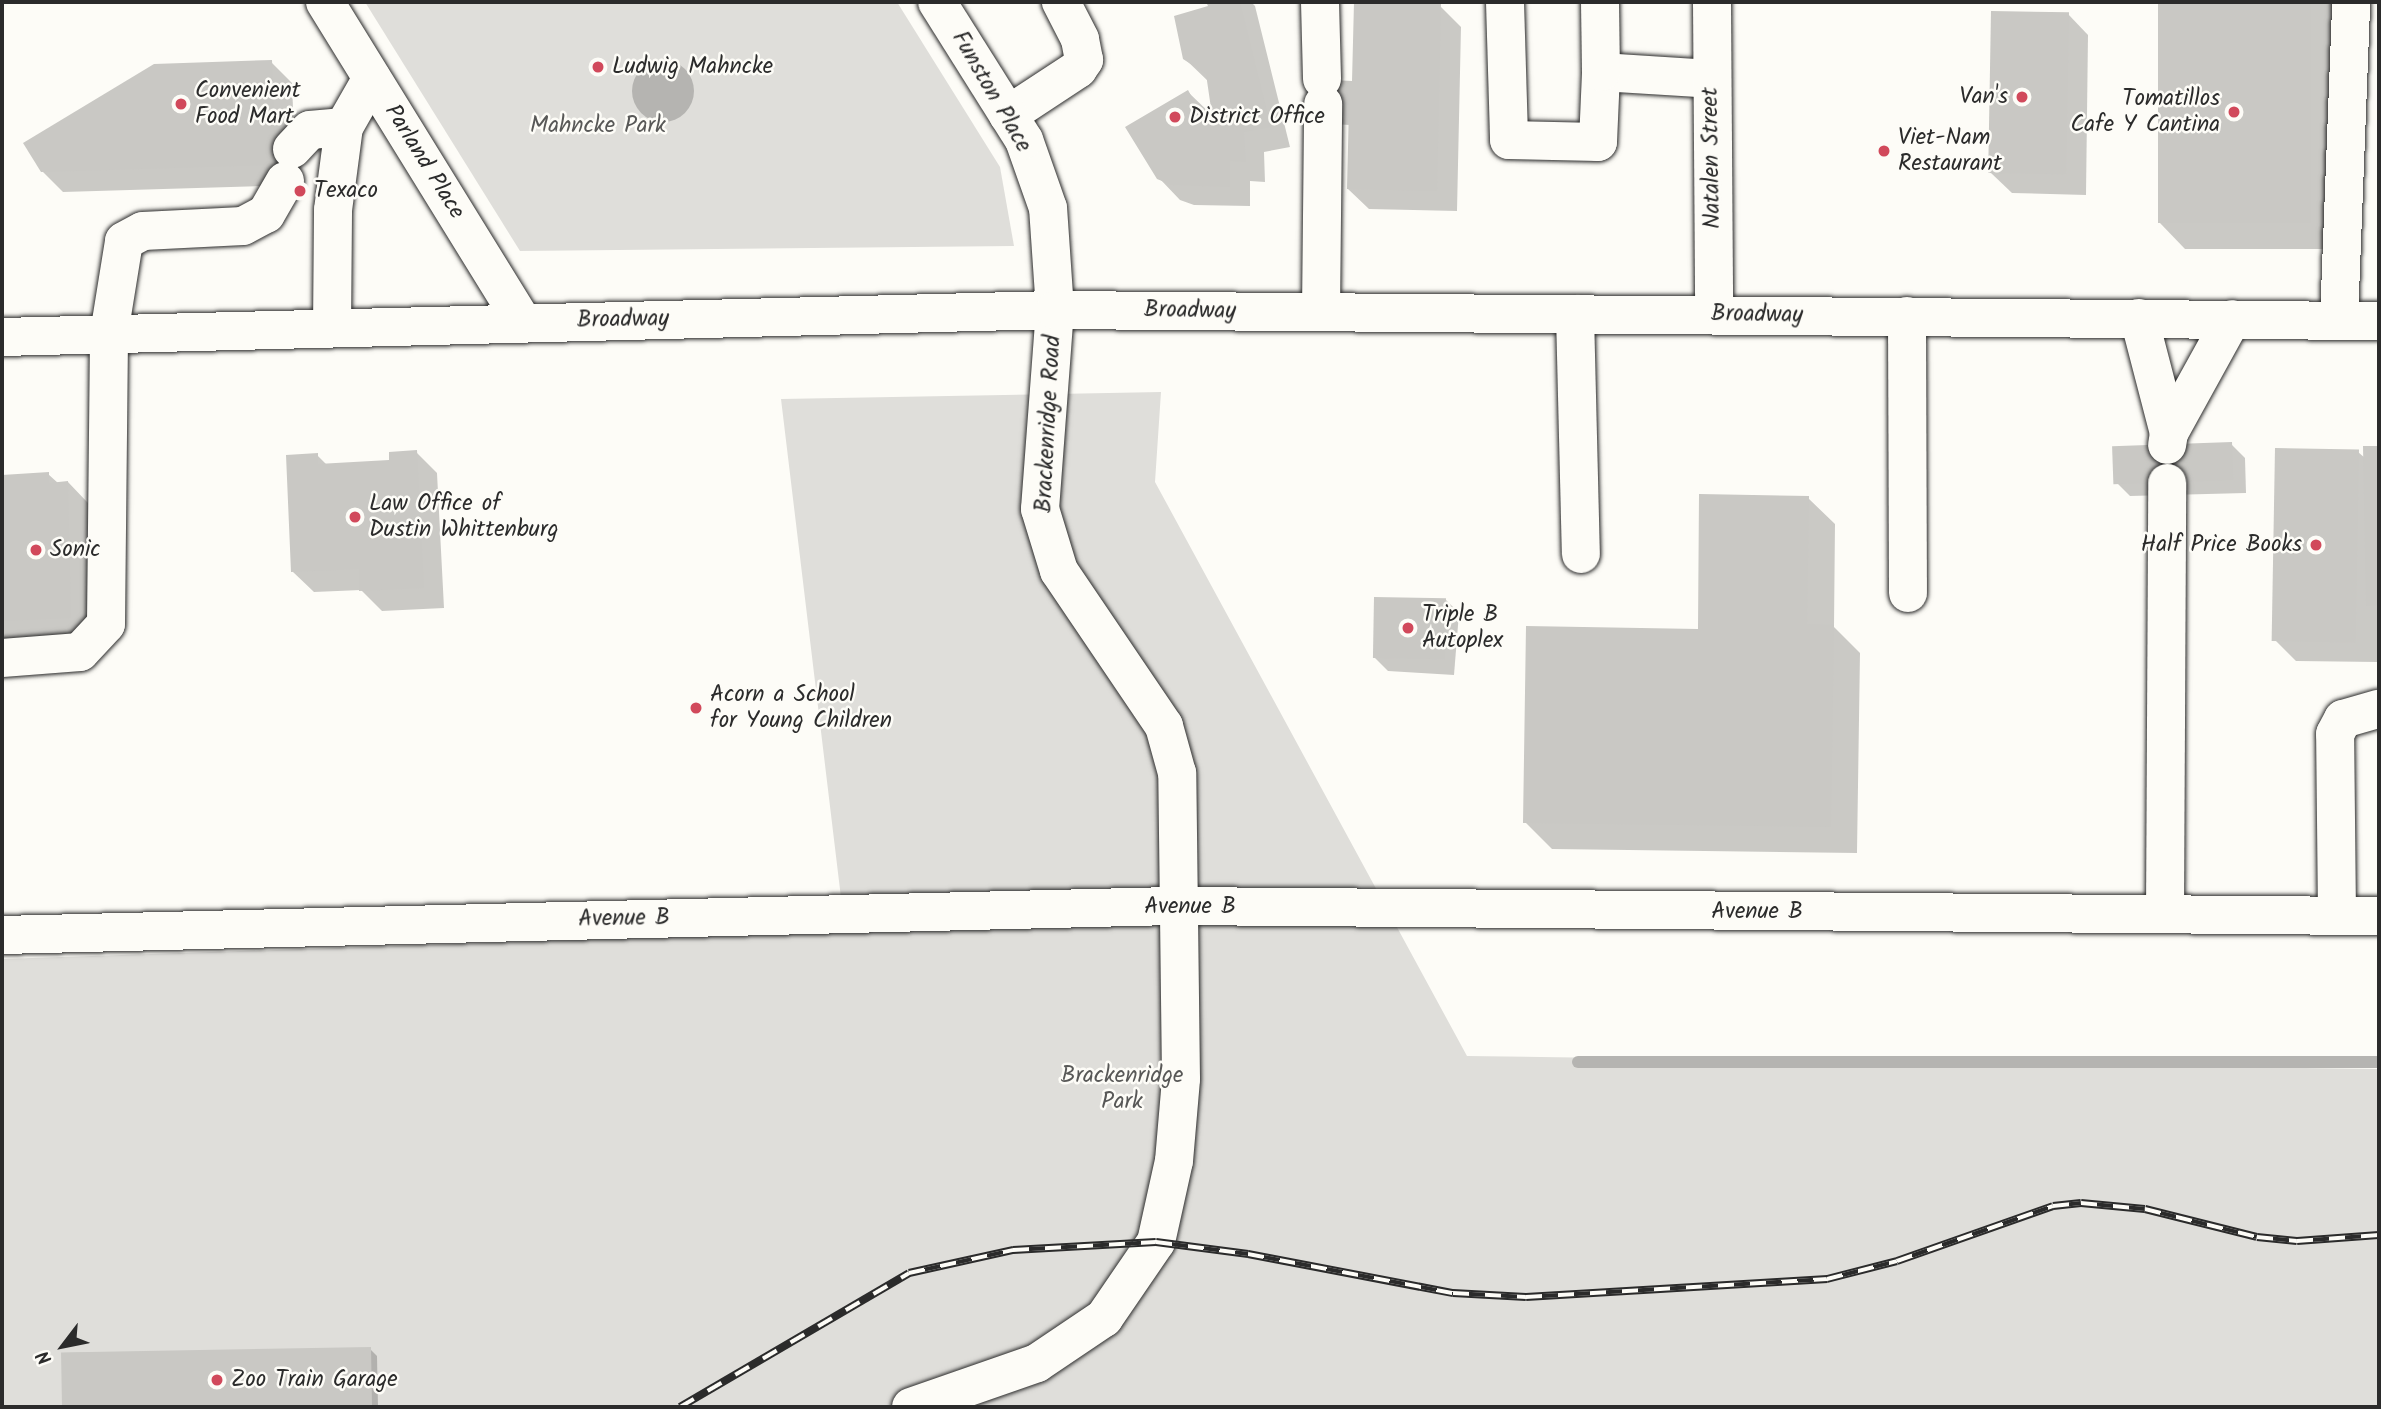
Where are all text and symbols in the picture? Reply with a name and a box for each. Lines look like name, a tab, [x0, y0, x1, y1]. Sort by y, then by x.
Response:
street label: Funston Place	[945, 26, 1037, 158]
place label: Ludwig Mahncke	[612, 53, 773, 81]
marker: Ludwig Mahncke	[590, 59, 606, 75]
place label: Convenient Food Mart	[195, 77, 301, 131]
place label: Van's	[1960, 83, 2008, 111]
place label: Tomatillos Cafe Y Cantina	[2071, 85, 2220, 139]
street label: Natalen Street	[1697, 87, 1727, 229]
marker: Van's	[2014, 89, 2030, 105]
marker: Convenient Food Mart	[173, 96, 189, 112]
street label: Parland Place	[378, 100, 470, 224]
place label: District Office	[1189, 103, 1325, 131]
marker: Tomatillos Cafe Y Cantina	[2226, 104, 2242, 120]
marker: District Office	[1167, 109, 1183, 125]
park label: Mahncke Park	[530, 112, 666, 140]
place label: Viet-Nam Restaurant	[1898, 124, 2002, 178]
marker: Viet-Nam Restaurant	[1876, 143, 1892, 159]
place label: Texaco	[314, 177, 378, 205]
marker: Texaco	[292, 183, 308, 199]
street label: Broadway	[1144, 296, 1236, 326]
street label: Broadway	[1711, 300, 1803, 330]
street label: Broadway	[577, 305, 669, 335]
street label: Brackenridge Road	[1031, 334, 1067, 514]
place label: Law Office of Dustin Whittenburg	[369, 490, 558, 544]
marker: Law Office of Dustin Whittenburg	[347, 509, 363, 525]
place label: Half Price Books	[2141, 531, 2302, 559]
place label: Sonic	[50, 536, 101, 564]
marker: Half Price Books	[2308, 537, 2324, 553]
marker: Sonic	[28, 542, 44, 558]
place label: Triple B Autoplex	[1422, 601, 1503, 655]
marker: Triple B Autoplex	[1400, 620, 1416, 636]
place label: Acorn a School for Young Children	[710, 681, 892, 735]
marker: Acorn a School for Young Children	[688, 700, 704, 716]
street label: Avenue B	[1144, 893, 1236, 921]
street label: Avenue B	[1711, 898, 1803, 926]
street label: Avenue B	[578, 904, 670, 934]
park label: Brackenridge Park	[1061, 1062, 1183, 1116]
north arrow	[28, 1311, 98, 1381]
text: N	[29, 1344, 61, 1370]
place label: Zoo Train Garage	[231, 1366, 397, 1394]
marker: Zoo Train Garage	[209, 1372, 225, 1388]

